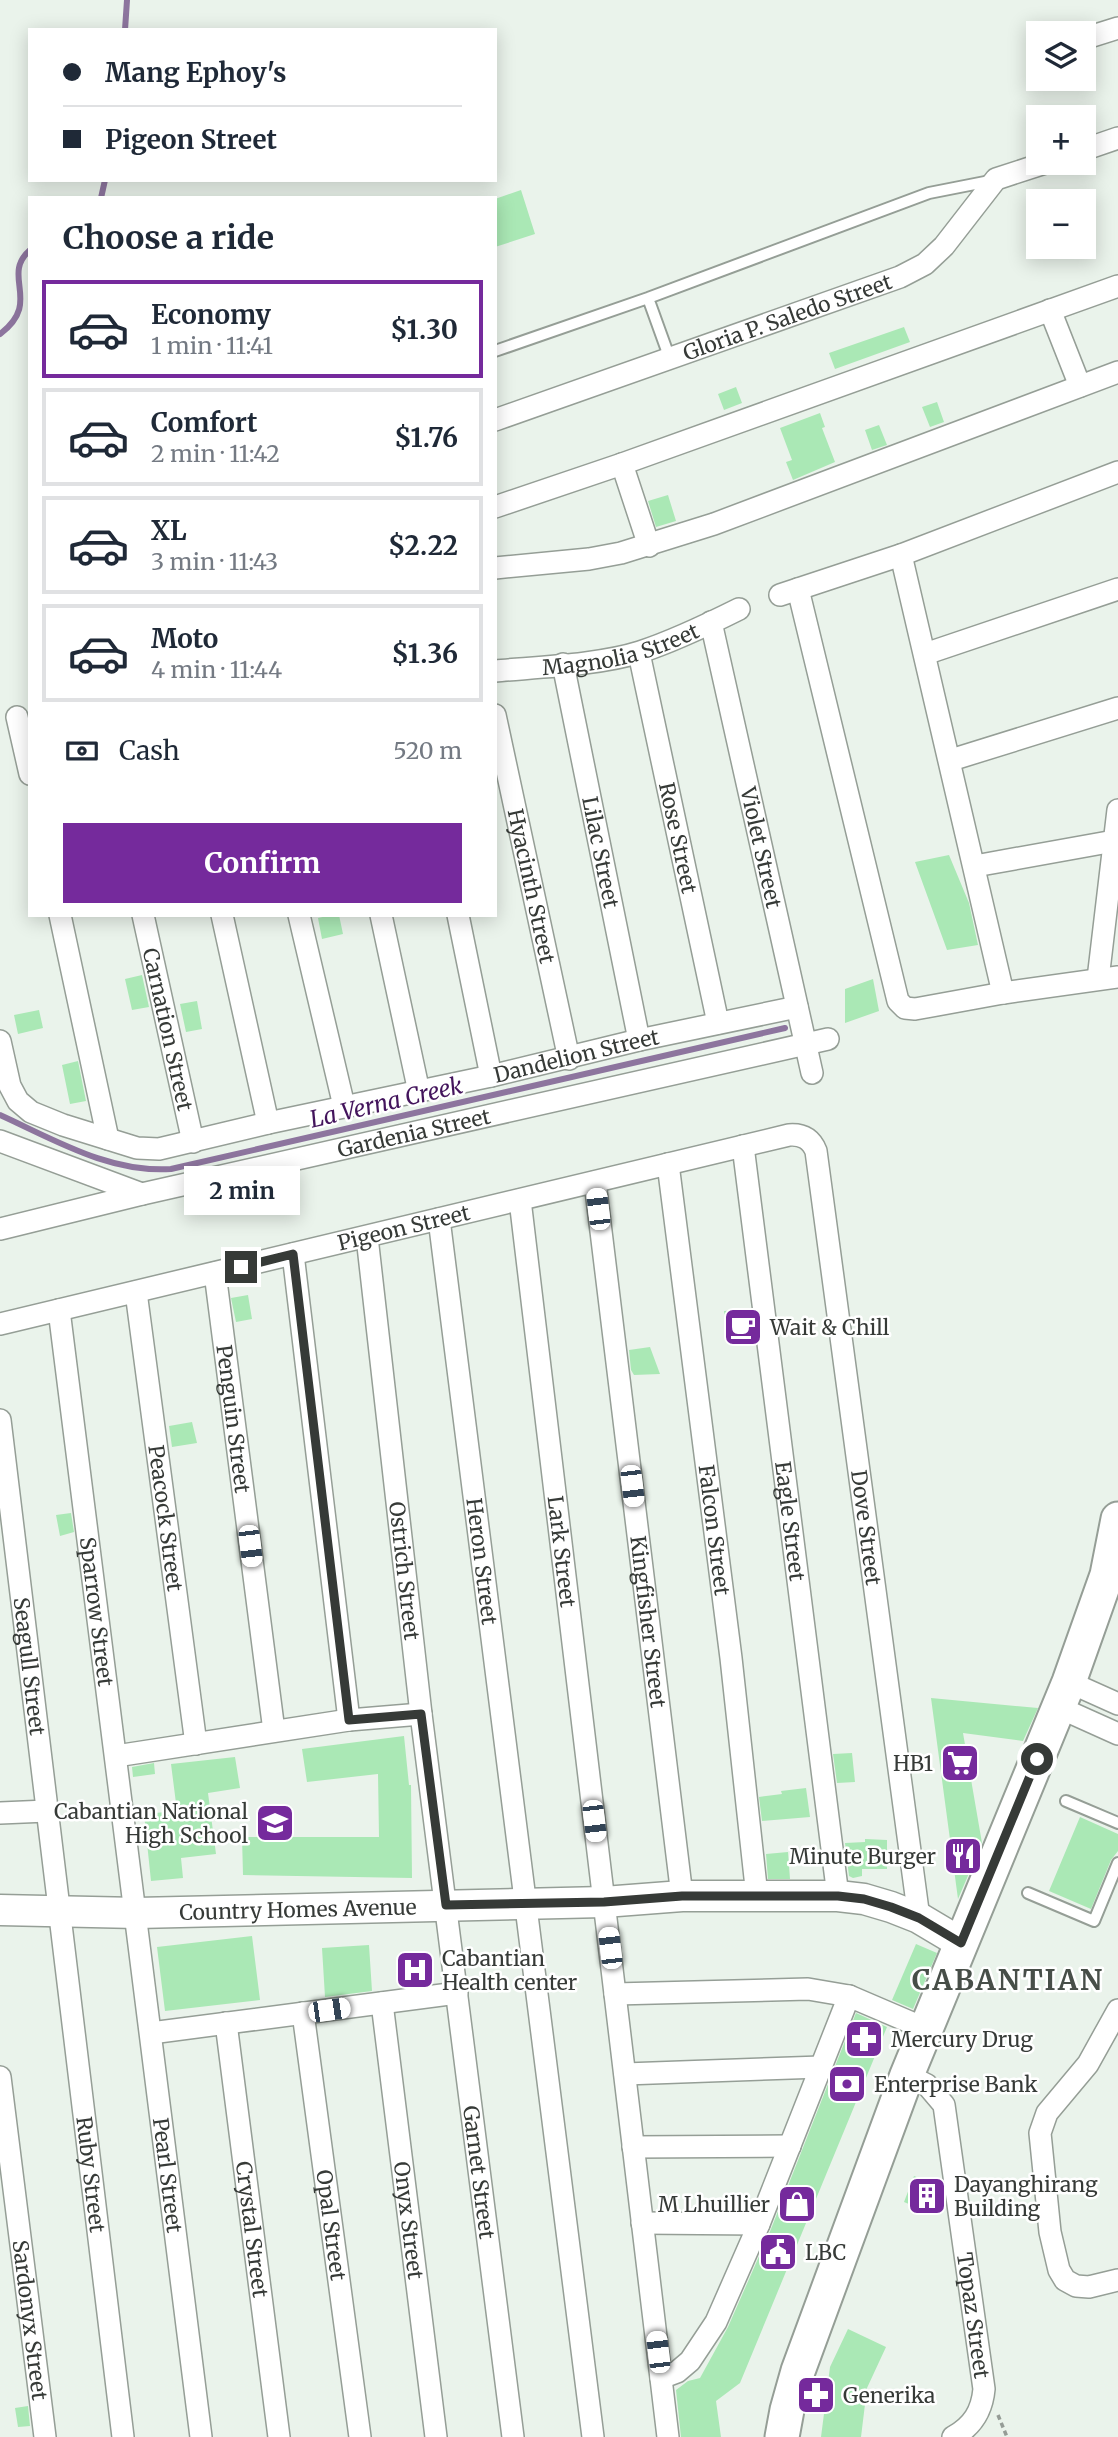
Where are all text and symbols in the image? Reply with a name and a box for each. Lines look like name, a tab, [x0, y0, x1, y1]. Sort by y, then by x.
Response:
map controls	[1026, 21, 1096, 259]
button: layers	[1026, 21, 1096, 91]
text: Mang Ephoy's	[105, 56, 286, 89]
button: +	[1026, 105, 1096, 175]
text: Pigeon Street	[105, 123, 277, 156]
button: −	[1026, 189, 1096, 259]
text: Choose a ride	[63, 218, 274, 258]
street label: Gloria P. Saledo Street	[679, 267, 895, 366]
icon: car	[67, 298, 130, 361]
text: Economy	[151, 298, 271, 331]
text: $1.30	[390, 313, 458, 346]
text: 1 min · 11:41	[151, 331, 273, 360]
icon: car	[67, 406, 130, 469]
text: Comfort	[151, 406, 257, 439]
text: $1.76	[394, 421, 458, 454]
text: 2 min · 11:42	[151, 439, 280, 468]
icon: car	[67, 514, 130, 577]
text: XL	[151, 514, 187, 547]
text: $2.22	[388, 529, 458, 562]
text: 3 min · 11:43	[151, 547, 278, 576]
street label: Magnolia Street	[541, 617, 703, 681]
icon: car	[67, 622, 130, 685]
text: Moto	[151, 622, 218, 655]
text: $1.36	[391, 637, 458, 670]
text: 4 min · 11:44	[151, 655, 282, 684]
icon: cash	[63, 732, 101, 770]
text: Cash	[119, 734, 180, 767]
text: 520 m	[393, 736, 462, 765]
street label: Rose Street	[653, 780, 703, 896]
street label: Violet Street	[735, 783, 788, 911]
street label: Lilac Street	[577, 794, 625, 910]
street label: Hyacinth Street	[502, 806, 562, 966]
button: Confirm	[63, 823, 462, 903]
street label: Carnation Street	[137, 945, 199, 1113]
street label: Dandelion Street	[491, 1023, 662, 1088]
water label: La Verna Creek	[307, 1070, 466, 1134]
street label: Gardenia Street	[335, 1102, 493, 1163]
callout: 2 min	[183, 1166, 299, 1214]
text: 2 min	[209, 1176, 275, 1205]
car	[586, 1187, 611, 1231]
street label: Pigeon Street	[335, 1198, 472, 1256]
route end	[225, 1251, 257, 1283]
cafe icon: Wait & Chill	[722, 1306, 764, 1348]
place label: Wait & Chill	[769, 1314, 890, 1341]
street label: Penguin Street	[211, 1343, 257, 1495]
street label: Peacock Street	[143, 1443, 189, 1593]
street label: Eagle Street	[770, 1460, 811, 1582]
street label: Falcon Street	[693, 1463, 736, 1597]
car	[620, 1464, 645, 1508]
street label: Dove Street	[845, 1468, 888, 1587]
street label: Lark Street	[542, 1494, 582, 1609]
street label: Heron Street	[461, 1496, 504, 1626]
street label: Ostrich Street	[384, 1500, 426, 1642]
car	[238, 1524, 263, 1568]
street label: Kingfisher Street	[625, 1534, 672, 1709]
street label: Sparrow Street	[74, 1535, 120, 1688]
street label: Seagull Street	[8, 1596, 52, 1737]
supermarket icon: HB1	[939, 1742, 981, 1784]
route start	[1021, 1743, 1053, 1775]
place label: HB1	[893, 1750, 933, 1777]
place label: Cabantian National High School	[54, 1798, 248, 1849]
car	[582, 1799, 607, 1843]
school or university icon: Cabantian National High School	[254, 1802, 296, 1844]
restaurant icon: Minute Burger	[942, 1835, 984, 1877]
place label: Minute Burger	[789, 1843, 936, 1870]
street label: Country Homes Avenue	[179, 1893, 417, 1926]
car	[598, 1926, 623, 1970]
place label: Cabantian Health center	[442, 1945, 577, 1996]
hospital icon: Cabantian Health center	[394, 1949, 436, 1991]
district label: CABANTIAN	[912, 1962, 1104, 1998]
car	[307, 1997, 352, 2023]
pharmacy icon: Mercury Drug	[843, 2018, 885, 2060]
place label: Mercury Drug	[891, 2026, 1033, 2053]
bank icon: Enterprise Bank	[826, 2063, 868, 2105]
place label: Enterprise Bank	[874, 2071, 1038, 2098]
street label: Garnet Street	[457, 2104, 501, 2241]
street label: Ruby Street	[71, 2115, 112, 2234]
street label: Pearl Street	[147, 2116, 189, 2234]
street label: Crystal Street	[230, 2160, 275, 2299]
street label: Onyx Street	[388, 2160, 430, 2281]
street label: Opal Street	[311, 2168, 352, 2282]
place label: Dayanghirang Building	[954, 2171, 1098, 2222]
building icon: Dayanghirang Building	[906, 2175, 948, 2217]
shop icon: M Lhuillier	[776, 2183, 818, 2225]
place label: M Lhuillier	[658, 2191, 770, 2218]
public building icon: LBC	[757, 2231, 799, 2273]
street label: Sardonyx Street	[7, 2238, 54, 2402]
place label: LBC	[805, 2239, 846, 2266]
street label: Topaz Street	[951, 2250, 996, 2380]
car	[646, 2330, 671, 2374]
pharmacy icon: Generika	[795, 2374, 837, 2416]
place label: Generika	[843, 2382, 935, 2409]

